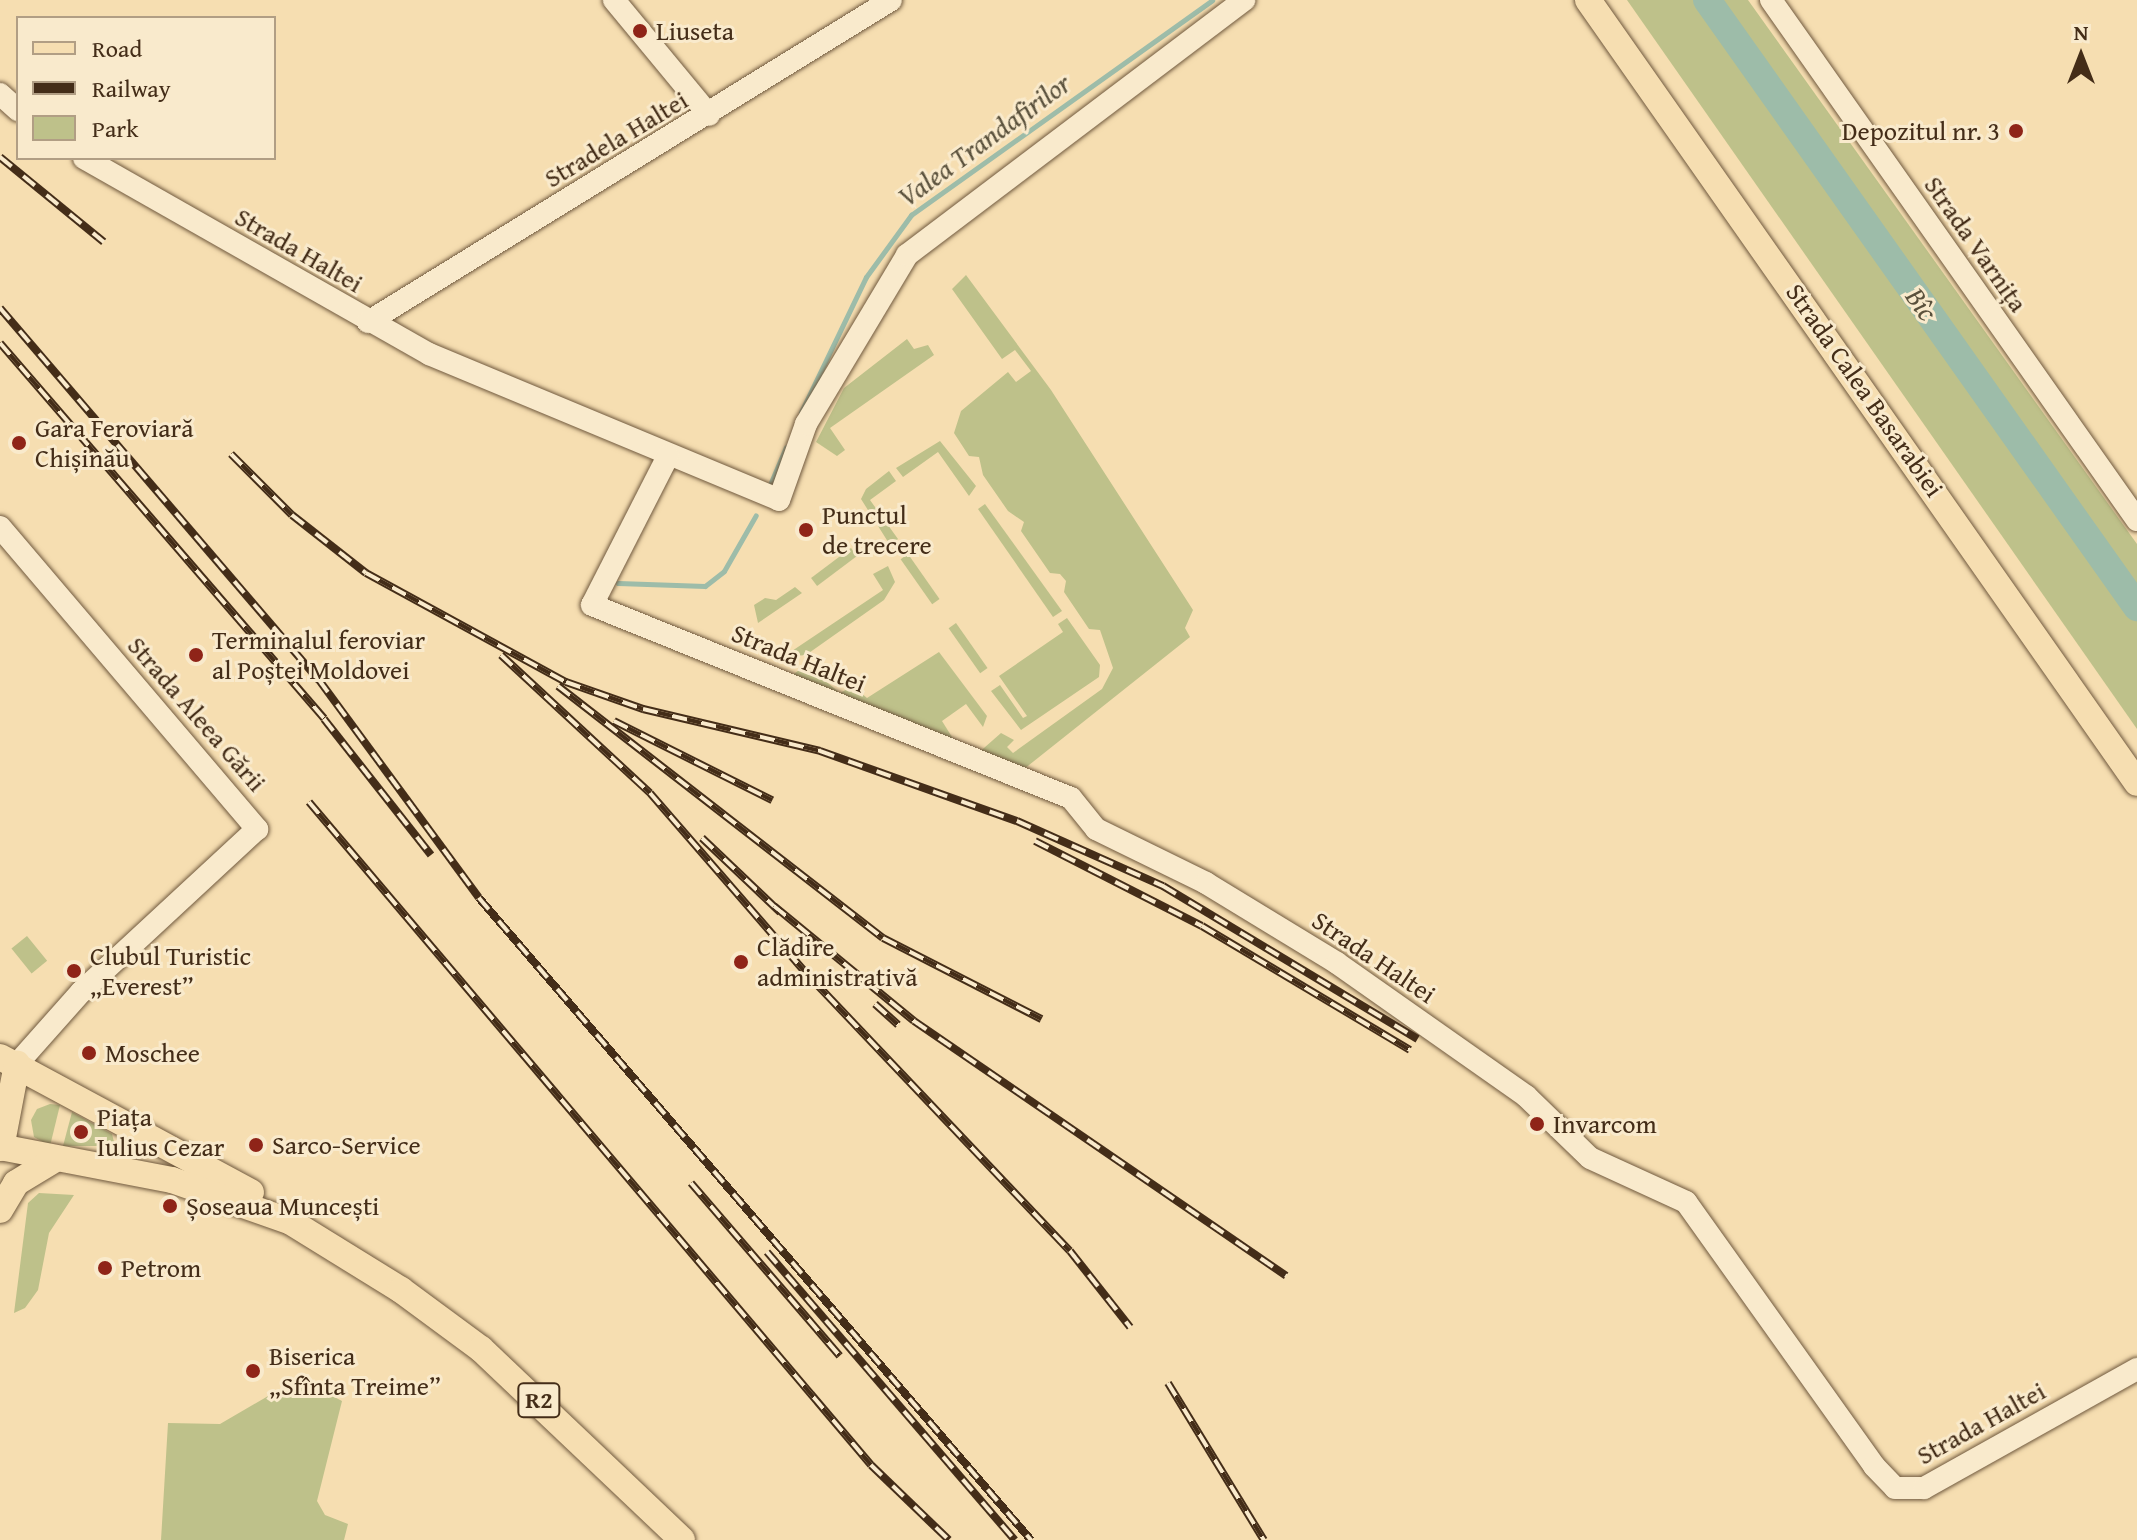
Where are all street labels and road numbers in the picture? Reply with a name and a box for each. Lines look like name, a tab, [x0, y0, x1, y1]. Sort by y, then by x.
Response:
street label: Stradela Haltei	[539, 84, 693, 194]
street label: Strada Varnița	[1918, 170, 2034, 318]
street label: Strada Haltei	[230, 201, 368, 299]
street label: Strada Calea Basarabiei	[1780, 277, 1950, 503]
street label: Strada Haltei	[727, 617, 871, 699]
street label: Strada Aleea Gării	[121, 630, 273, 798]
street label: Strada Haltei	[1306, 904, 1442, 1010]
street label: Strada Haltei	[1911, 1375, 2051, 1471]
road number: R2	[517, 1380, 561, 1420]

